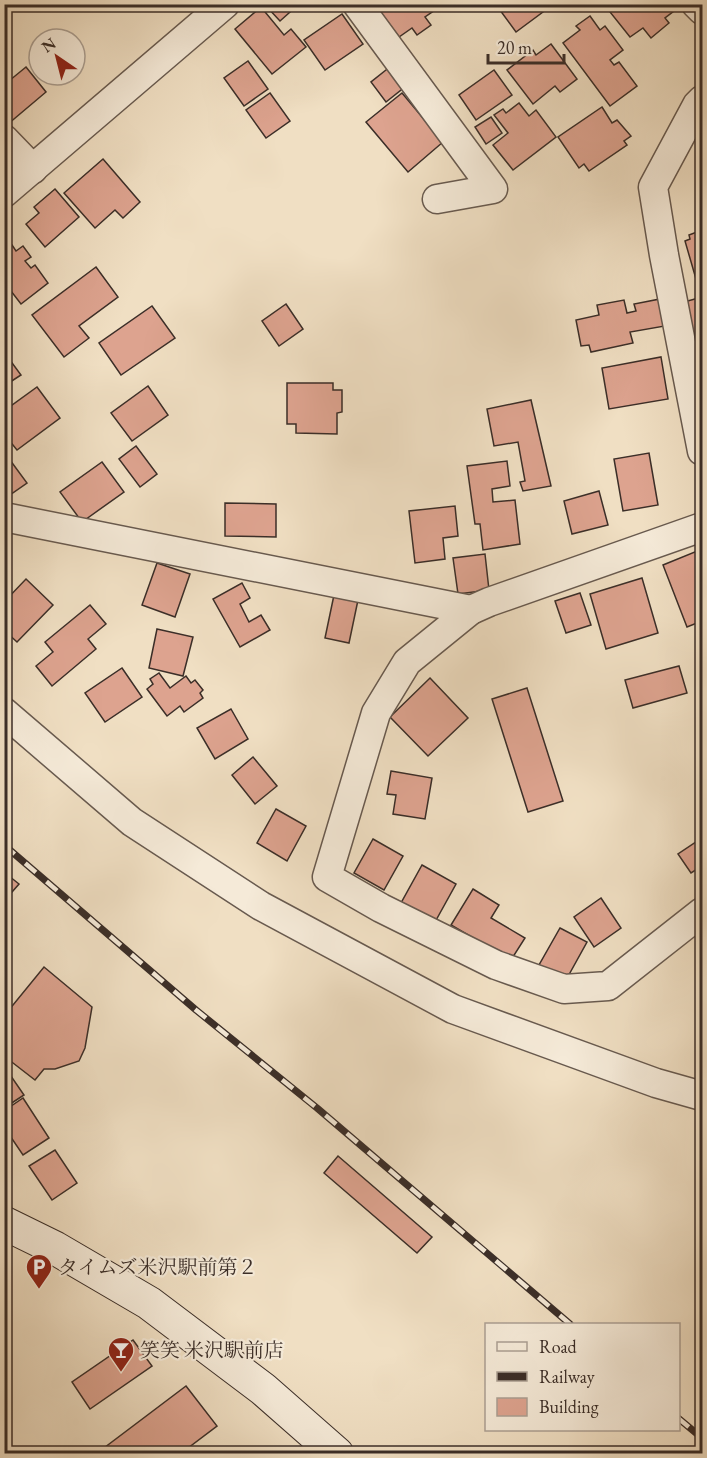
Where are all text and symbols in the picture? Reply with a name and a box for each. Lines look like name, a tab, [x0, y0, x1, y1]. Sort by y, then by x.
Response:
north arrow	[27, 27, 87, 87]
scale bar	[488, 27, 564, 65]
text: N	[37, 33, 60, 57]
text: 20 m	[497, 36, 532, 59]
parking icon: タイムズ米沢駅前第２	[24, 1252, 54, 1290]
place label: タイムズ米沢駅前第２	[58, 1254, 258, 1280]
legend	[485, 1323, 680, 1431]
bar icon: 笑笑 米沢駅前店	[106, 1335, 136, 1373]
text: Road	[539, 1335, 578, 1358]
place label: 笑笑 米沢駅前店	[140, 1337, 284, 1363]
text: Railway	[539, 1365, 595, 1388]
text: Building	[539, 1395, 599, 1418]

